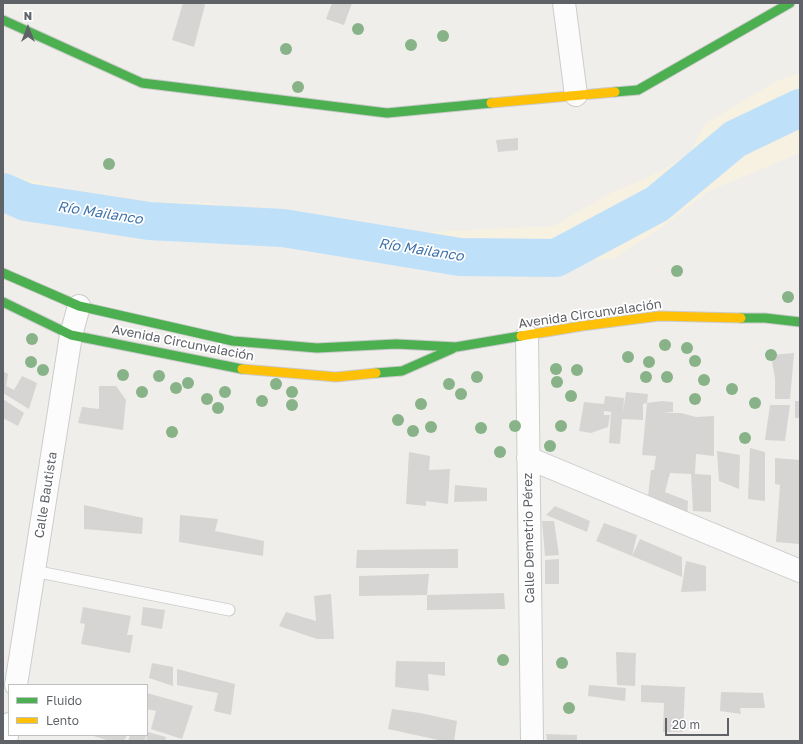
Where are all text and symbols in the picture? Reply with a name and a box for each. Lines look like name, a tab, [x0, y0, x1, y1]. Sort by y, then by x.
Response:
north arrow	[8, 8, 48, 48]
text: N	[24, 9, 32, 22]
water label: Río Mailanco	[56, 198, 144, 228]
water label: Río Mailanco	[377, 235, 465, 265]
street label: Avenida Circunvalación	[517, 296, 663, 332]
street label: Avenida Circunvalación	[111, 322, 255, 364]
street label: Calle Bautista	[31, 451, 61, 539]
street label: Calle Demetrio Pérez	[520, 473, 538, 603]
legend	[8, 684, 148, 736]
text: Fluido	[46, 693, 82, 708]
scale bar	[667, 710, 731, 736]
text: Lento	[46, 713, 79, 728]
text: 20 m	[672, 717, 700, 732]

